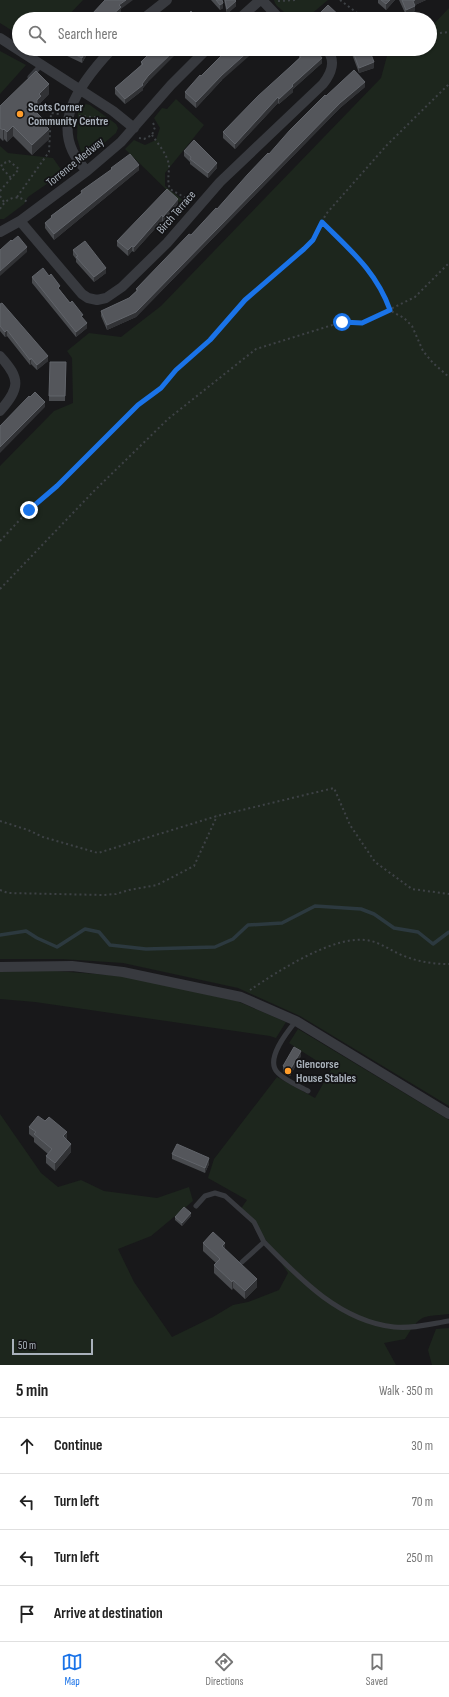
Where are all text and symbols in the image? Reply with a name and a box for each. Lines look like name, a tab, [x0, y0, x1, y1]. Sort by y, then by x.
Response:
search box	[12, 12, 437, 56]
icon: search	[26, 23, 48, 45]
text: Search here	[58, 25, 118, 44]
place label: Scots Corner Community Centre	[28, 100, 108, 129]
marker: Scots Corner Community Centre	[15, 109, 25, 119]
street label: Torrence Medway	[43, 134, 107, 190]
street label: Birch Terrace	[154, 187, 199, 237]
route start	[333, 313, 351, 331]
route end	[20, 501, 38, 519]
place label: Glencorse House Stables	[296, 1057, 357, 1086]
marker: Glencorse House Stables	[283, 1066, 293, 1076]
scale bar	[12, 1337, 93, 1356]
text: 50 m	[18, 1339, 36, 1352]
text: 5 min	[16, 1381, 48, 1401]
text: Walk · 350 m	[379, 1383, 433, 1399]
icon: ahead	[16, 1435, 38, 1457]
text: Continue	[54, 1436, 103, 1455]
text: 30 m	[411, 1438, 433, 1454]
icon: left	[16, 1491, 38, 1513]
text: Turn left	[54, 1492, 99, 1511]
text: 70 m	[412, 1494, 433, 1510]
icon: left	[16, 1547, 38, 1569]
text: Turn left	[54, 1548, 99, 1567]
text: 250 m	[406, 1550, 433, 1566]
icon: arrive	[16, 1603, 38, 1625]
text: Arrive at destination	[54, 1604, 163, 1623]
tab: Map	[61, 1651, 83, 1688]
tab: Directions	[206, 1651, 243, 1688]
tab: Saved	[366, 1651, 388, 1688]

